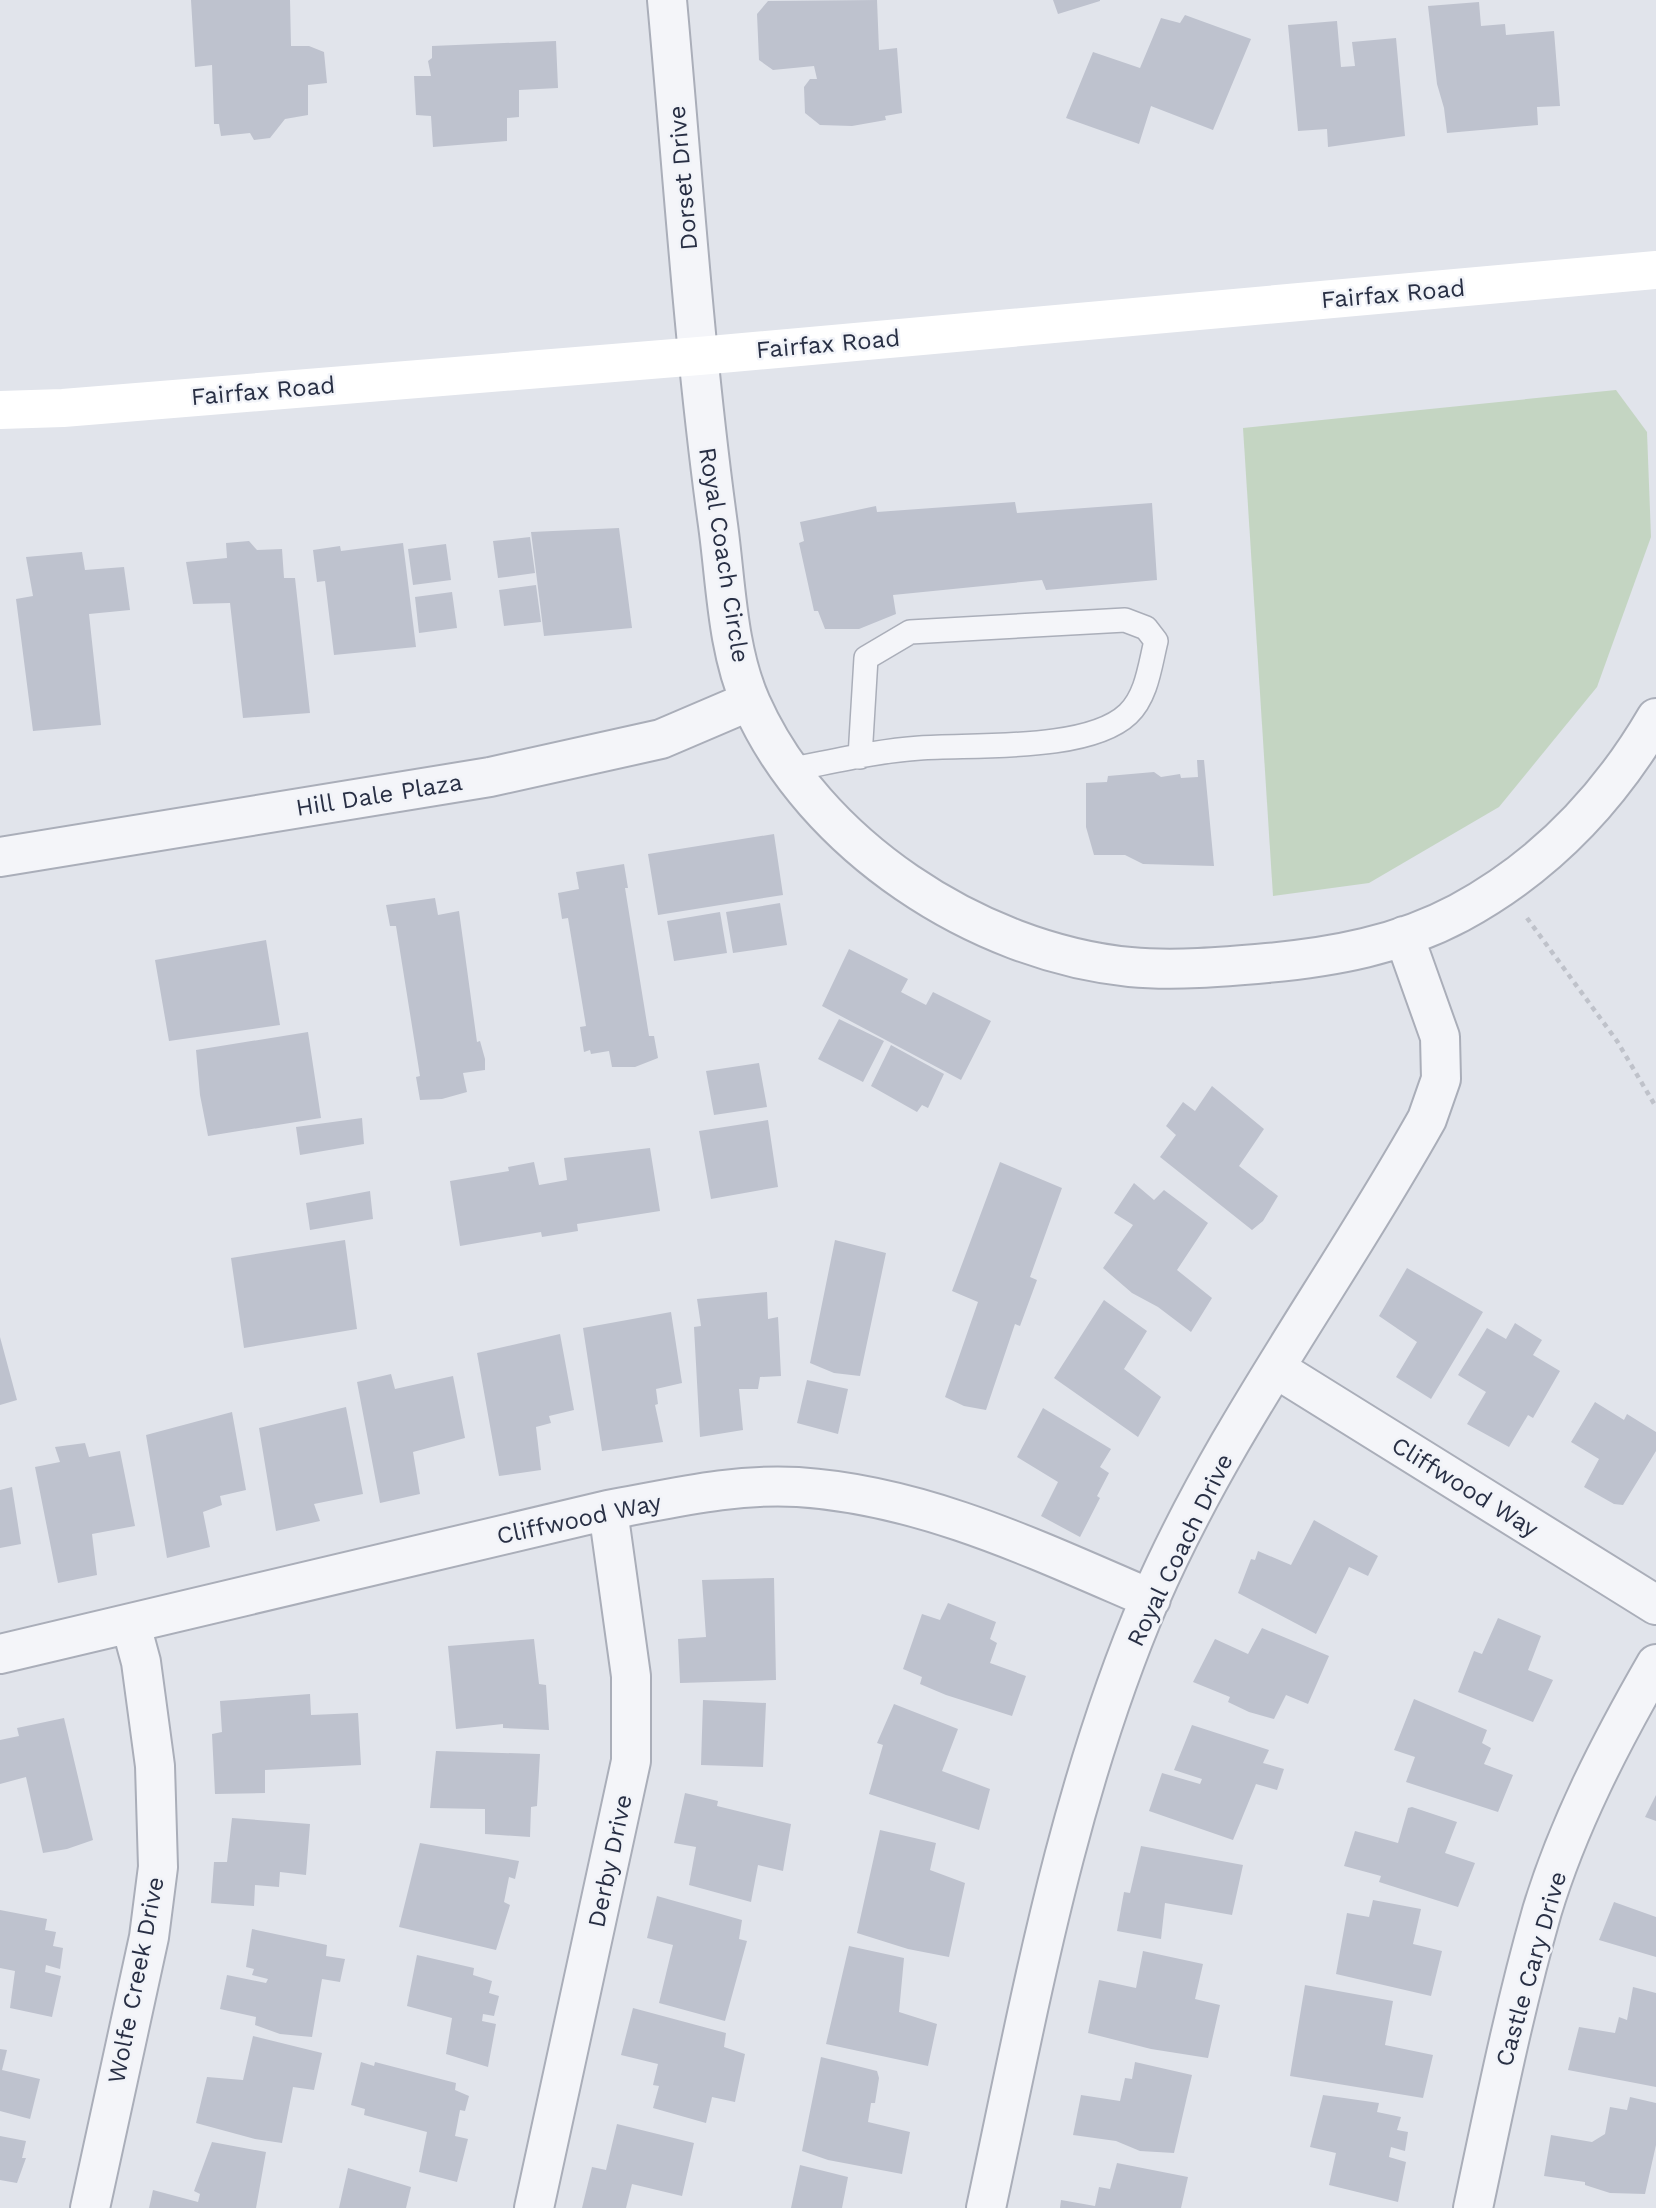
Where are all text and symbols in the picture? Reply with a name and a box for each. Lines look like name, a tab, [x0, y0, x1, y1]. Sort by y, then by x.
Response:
street label: Dorset Drive	[663, 105, 703, 251]
street label: Fairfax Road	[1320, 274, 1466, 314]
street label: Fairfax Road	[755, 324, 901, 364]
street label: Fairfax Road	[190, 371, 336, 411]
street label: Royal Coach Circle	[693, 445, 755, 665]
street label: Hill Dale Plaza	[294, 768, 464, 822]
street label: Cliffwood Way	[1387, 1431, 1544, 1544]
street label: Royal Coach Drive	[1121, 1449, 1239, 1651]
street label: Cliffwood Way	[494, 1488, 664, 1550]
street label: Derby Drive	[582, 1792, 638, 1930]
street label: Castle Cary Drive	[1490, 1868, 1572, 2070]
street label: Wolfe Creek Drive	[102, 1874, 170, 2086]

